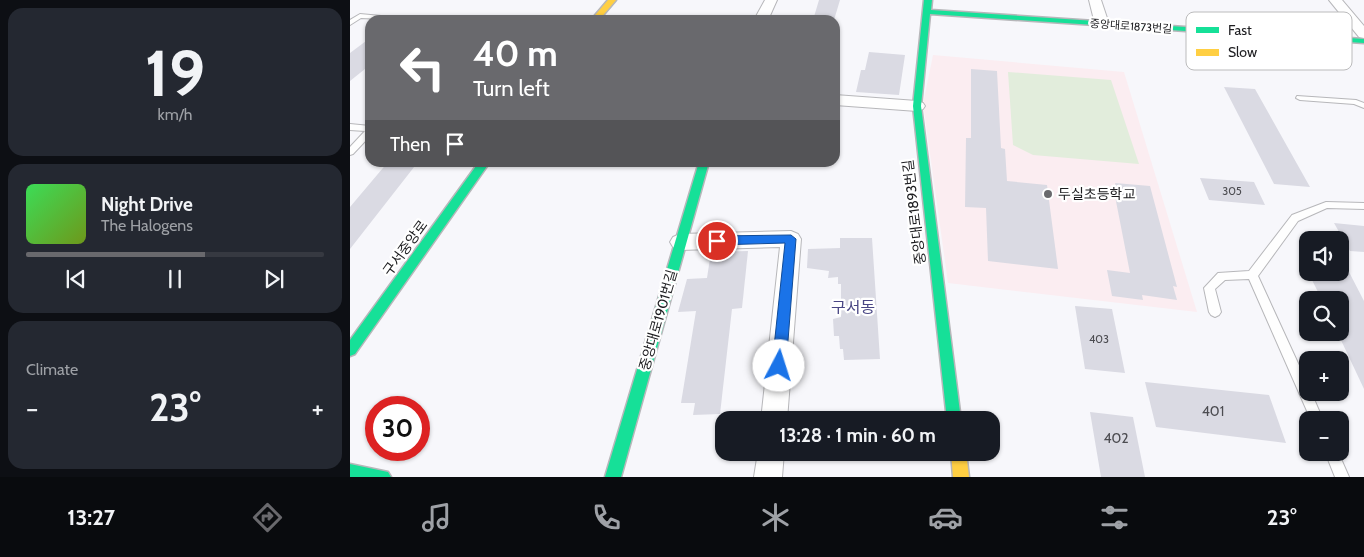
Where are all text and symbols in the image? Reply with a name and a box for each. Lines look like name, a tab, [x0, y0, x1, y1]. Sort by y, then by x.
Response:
legend	[1186, 12, 1352, 70]
street label: 중앙대로1873번길	[1089, 16, 1173, 36]
text: Fast	[1228, 21, 1252, 39]
text: 40 m	[473, 32, 558, 75]
text: 19	[145, 33, 205, 112]
icon: left	[390, 35, 455, 100]
text: Slow	[1228, 43, 1257, 61]
text: Turn left	[473, 75, 550, 102]
text: km/h	[157, 105, 193, 124]
icon: arrive	[441, 130, 469, 158]
text: Then	[390, 133, 431, 156]
street label: 중앙대로1893번길	[899, 158, 929, 266]
house number: 305	[1222, 184, 1242, 198]
place label: 두실초등학교	[1058, 185, 1135, 203]
marker: 두실초등학교	[1042, 188, 1054, 200]
text: Night Drive	[101, 193, 193, 216]
text: The Halogens	[101, 216, 193, 235]
street label: 구서중앙로	[379, 217, 431, 279]
pin	[696, 220, 738, 262]
icon: arrive	[703, 227, 731, 255]
map controls	[1299, 231, 1349, 461]
button: sound	[1299, 231, 1349, 281]
icon: previous	[62, 265, 90, 293]
icon: pause	[161, 265, 189, 293]
icon: next	[260, 265, 288, 293]
street label: 중앙대로1901번길	[635, 267, 681, 373]
button: search	[1299, 291, 1349, 341]
district label: 구서동	[831, 298, 875, 317]
house number: 403	[1089, 332, 1109, 346]
position arrow	[752, 339, 804, 391]
button: +	[1299, 351, 1349, 401]
text: Climate	[26, 360, 78, 379]
text: 23°	[149, 384, 201, 431]
text: −	[26, 391, 38, 425]
text: +	[312, 391, 324, 425]
speed limit sign: 30	[365, 396, 430, 461]
house number: 401	[1202, 402, 1224, 420]
button: −	[1299, 411, 1349, 461]
text: 13:28 · 1 min · 60 m	[779, 424, 936, 447]
house number: 402	[1103, 429, 1129, 447]
icon: directions	[250, 500, 285, 535]
icon: music	[419, 500, 454, 535]
icon: phone	[589, 500, 624, 535]
icon: climate	[758, 500, 793, 535]
icon: car	[928, 500, 963, 535]
icon: filters	[1097, 500, 1132, 535]
text: 13:27	[67, 504, 115, 531]
text: 23°	[1267, 504, 1297, 531]

